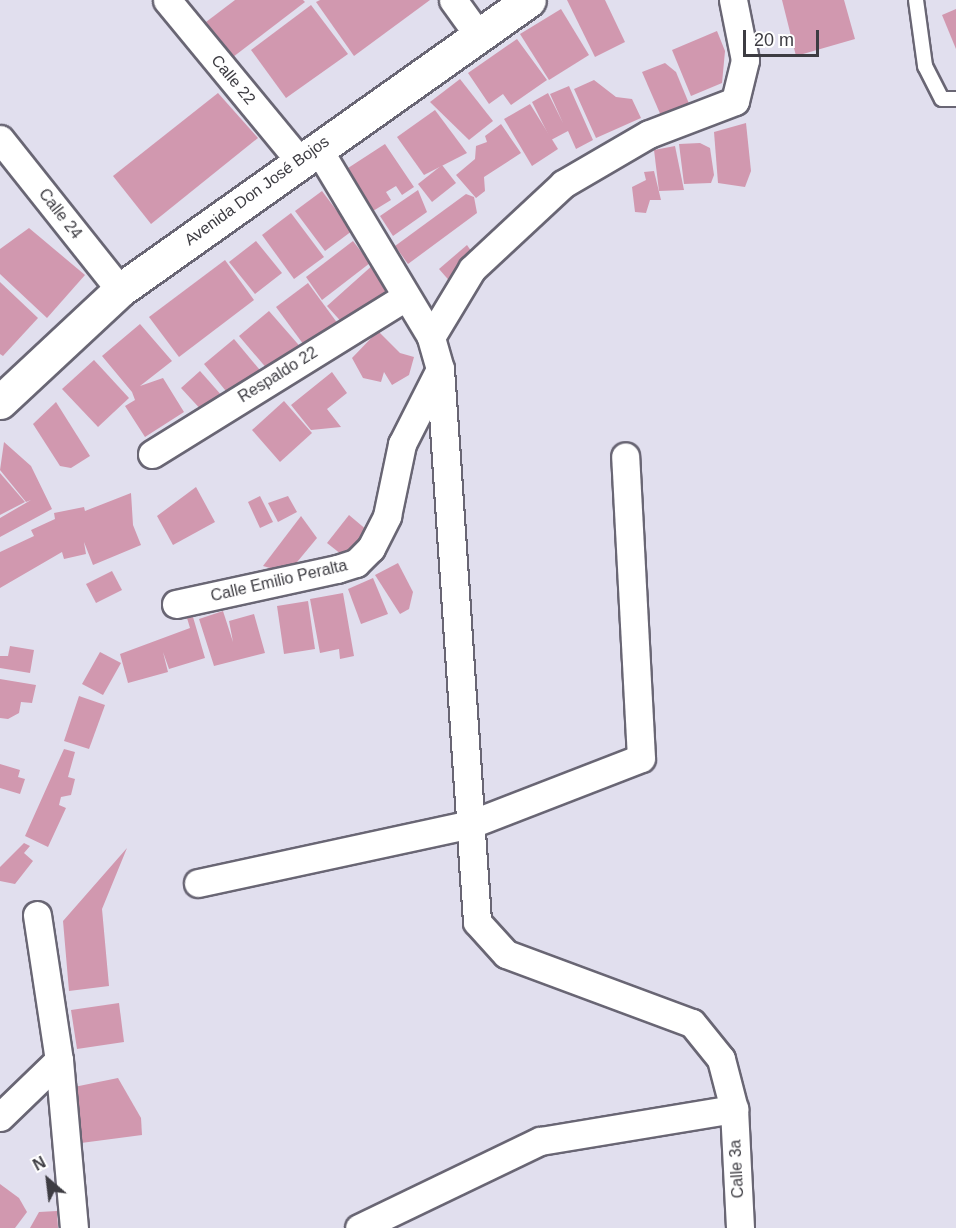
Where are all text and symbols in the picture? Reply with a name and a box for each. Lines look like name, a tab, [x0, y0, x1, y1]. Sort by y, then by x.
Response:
scale bar	[746, 18, 822, 56]
text: 20 m	[754, 30, 794, 50]
street label: Calle 22	[207, 51, 259, 109]
street label: Avenida Don José Bojos	[181, 132, 333, 250]
street label: Calle 24	[34, 185, 86, 243]
street label: Respaldo 22	[235, 343, 321, 407]
street label: Calle Emilio Peralta	[209, 556, 349, 606]
street label: Calle 3a	[726, 1139, 748, 1199]
north arrow	[18, 1150, 78, 1210]
text: N	[30, 1153, 48, 1174]

